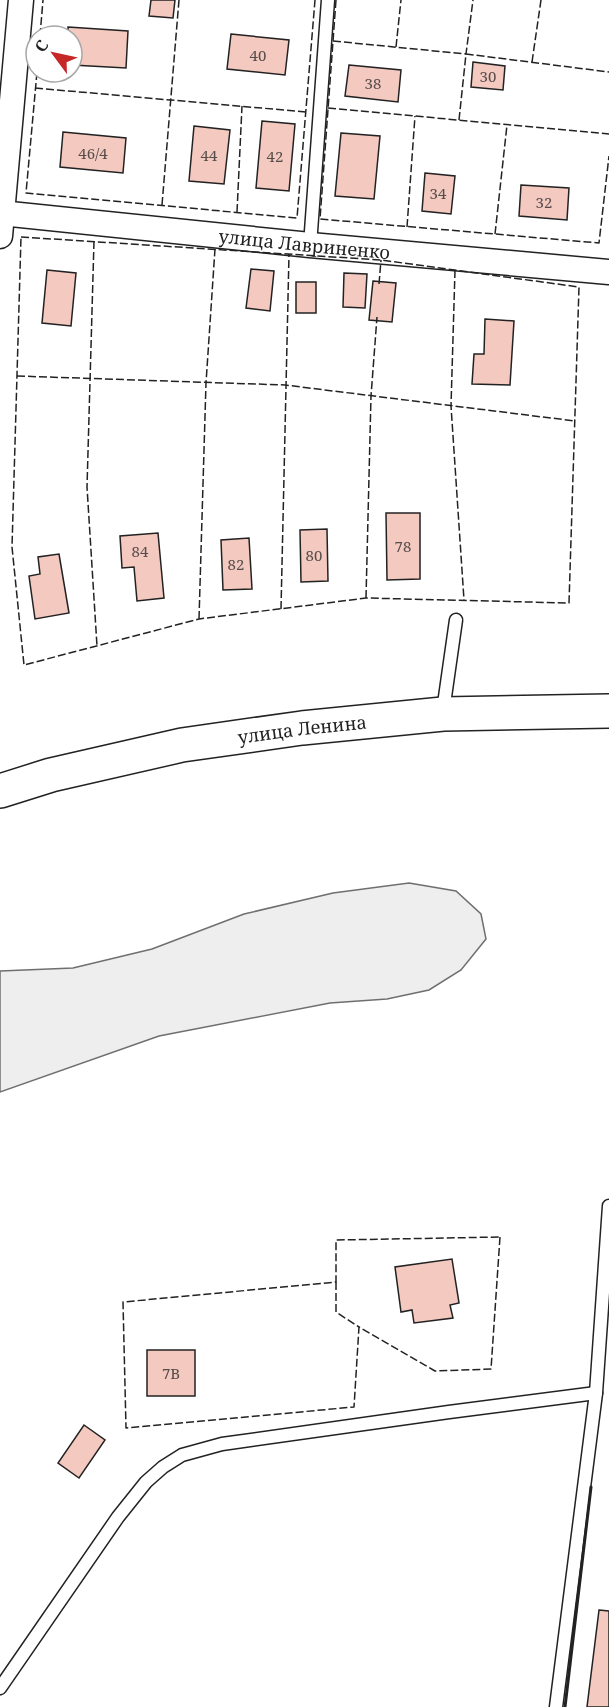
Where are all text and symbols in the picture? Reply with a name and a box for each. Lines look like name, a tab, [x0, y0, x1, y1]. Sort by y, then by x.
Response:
north arrow	[24, 24, 84, 84]
text: С	[29, 35, 54, 56]
house number: 40	[250, 45, 266, 65]
house number: 30	[480, 66, 496, 86]
house number: 38	[365, 73, 381, 93]
house number: 46/4	[78, 143, 108, 163]
house number: 44	[201, 145, 218, 165]
house number: 42	[267, 146, 283, 166]
house number: 34	[430, 183, 447, 203]
house number: 32	[536, 192, 552, 212]
street label: улица Лавриненко	[218, 224, 391, 264]
house number: 78	[395, 536, 411, 556]
house number: 84	[132, 541, 149, 561]
house number: 80	[306, 545, 322, 565]
house number: 82	[228, 554, 244, 574]
street label: улица Ленина	[236, 710, 368, 749]
house number: 7В	[162, 1363, 180, 1383]

